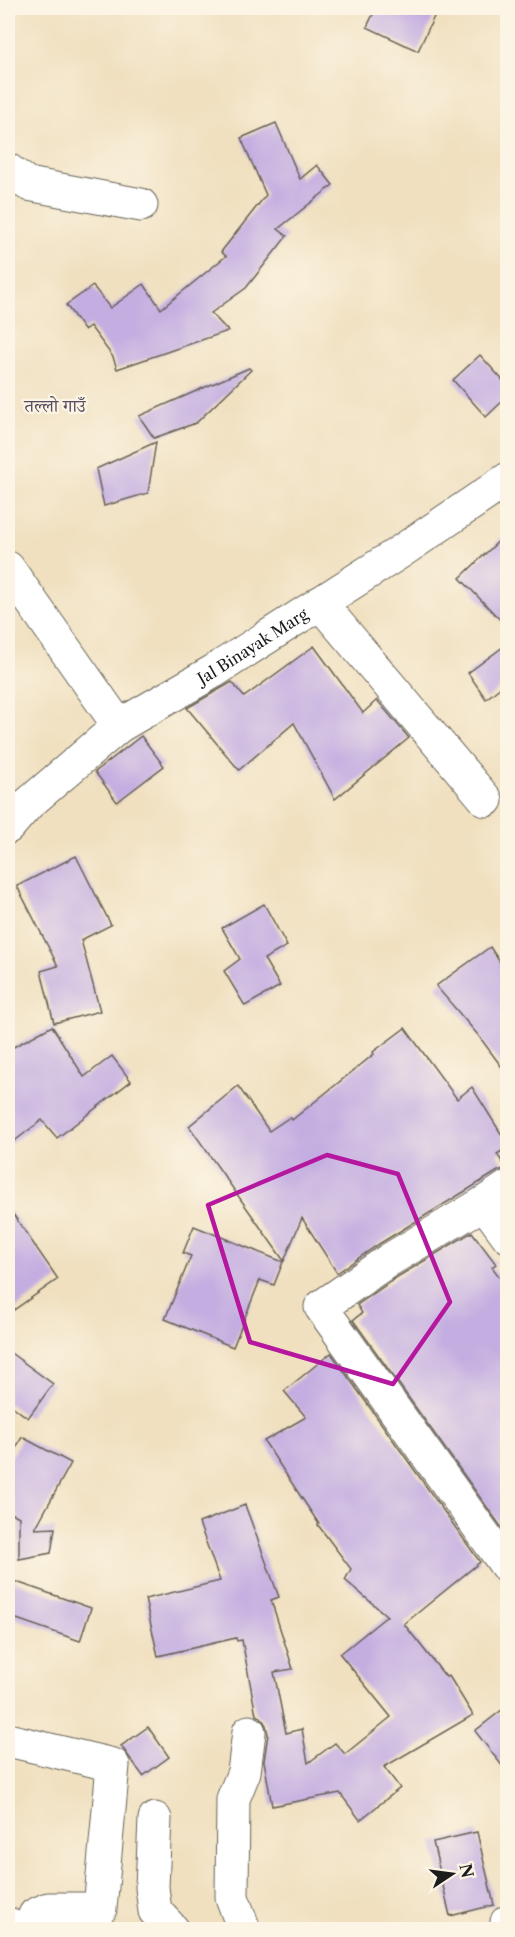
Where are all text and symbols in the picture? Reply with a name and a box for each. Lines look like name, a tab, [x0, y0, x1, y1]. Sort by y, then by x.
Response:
district label: तल्लो गाउँ	[23, 395, 87, 417]
street label: Jal Binayak Marg	[191, 603, 312, 690]
north arrow	[422, 1844, 482, 1904]
text: N	[455, 1862, 478, 1880]

